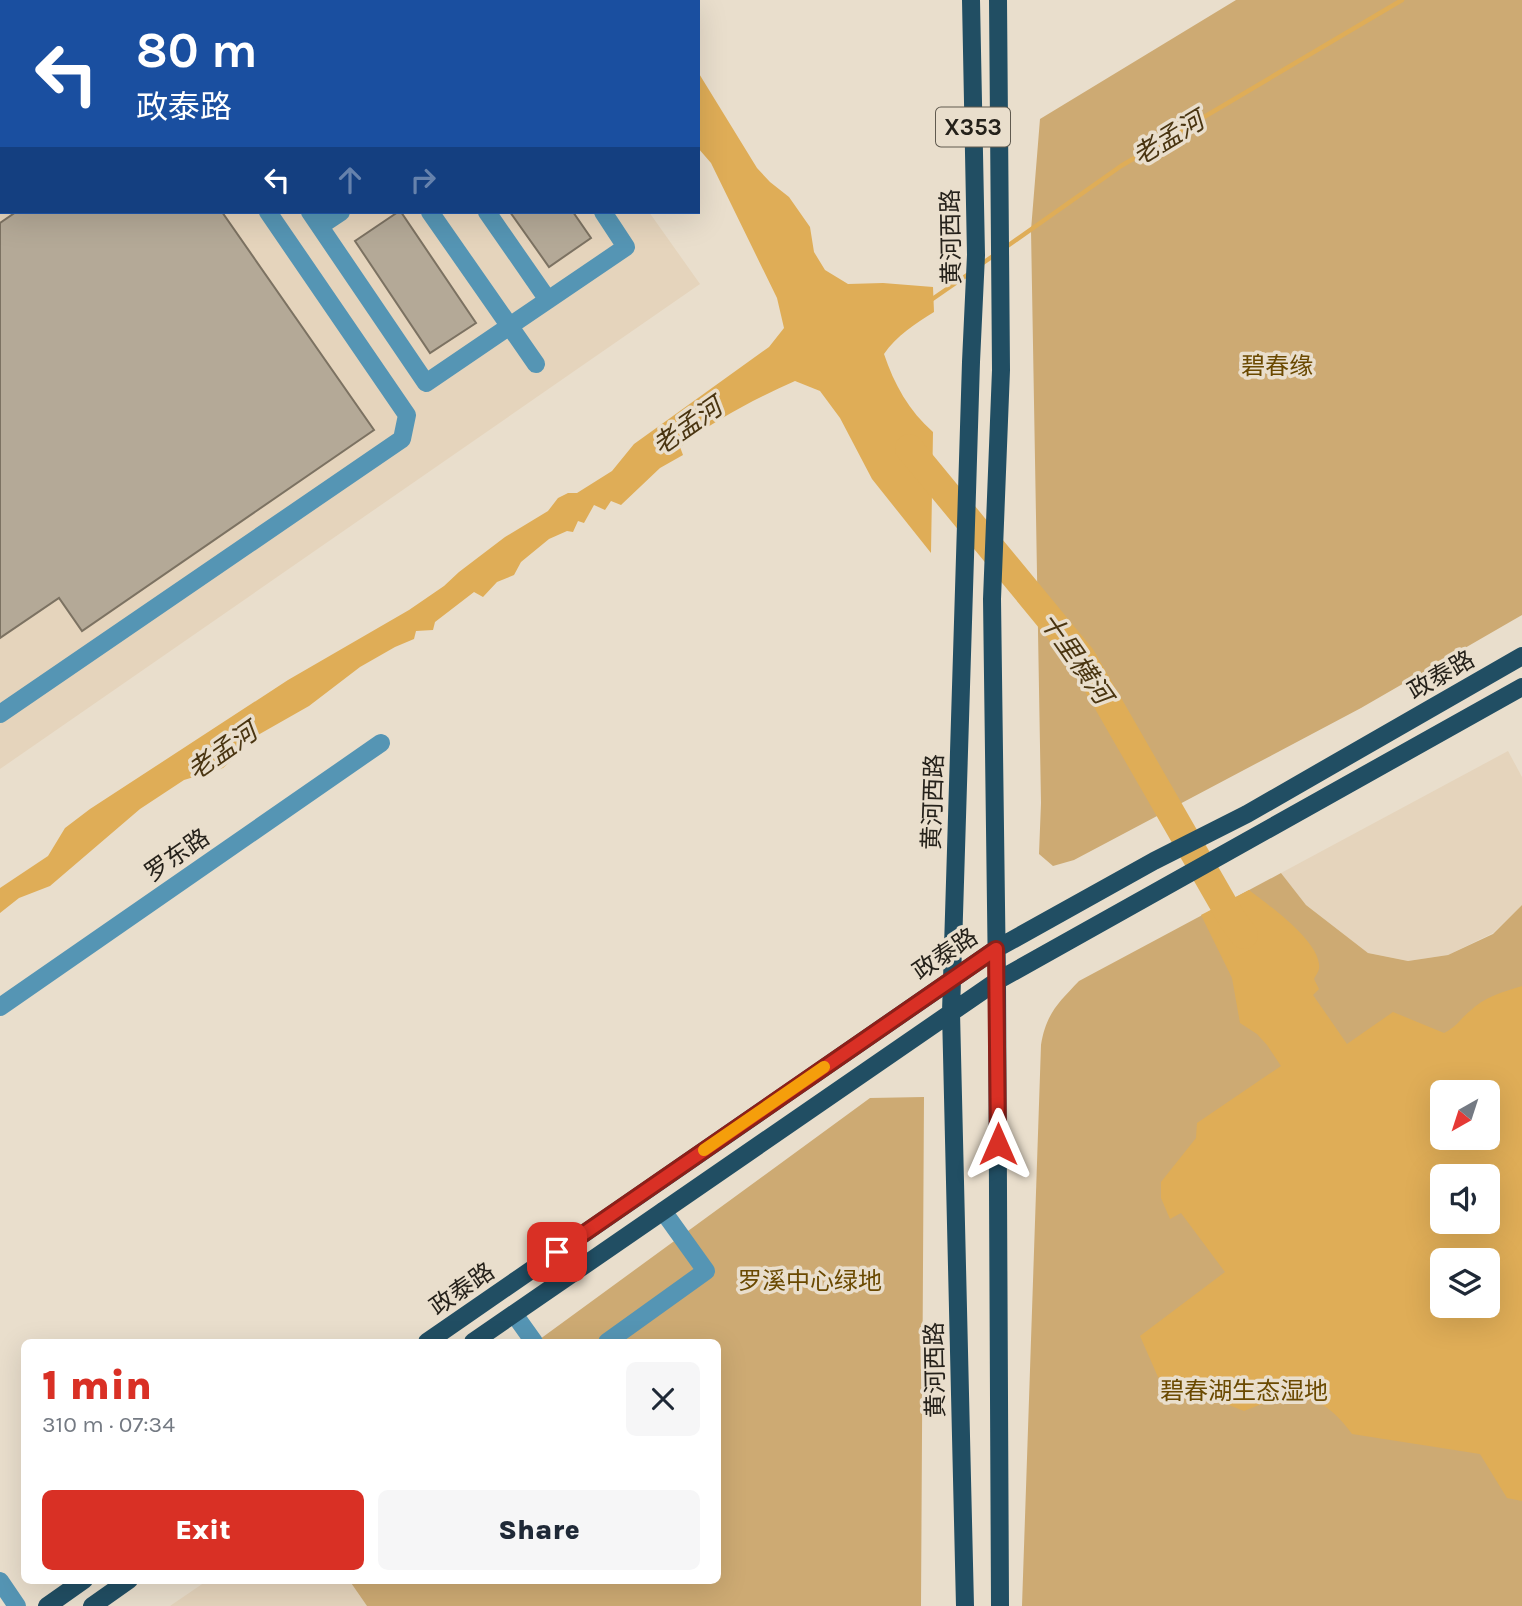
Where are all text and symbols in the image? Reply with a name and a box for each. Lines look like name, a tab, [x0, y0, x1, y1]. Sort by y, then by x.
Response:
text: 80 m	[136, 22, 258, 79]
icon: left	[21, 28, 112, 119]
text: 政泰路	[136, 89, 232, 126]
water label: 老孟河	[1127, 102, 1214, 172]
road number: X353	[936, 108, 1010, 146]
icon: left	[258, 161, 296, 199]
icon: ahead	[331, 161, 369, 199]
icon: right	[404, 161, 442, 199]
street label: 黄河西路	[936, 189, 966, 285]
park label: 碧春缘	[1241, 352, 1313, 380]
water label: 老孟河	[646, 388, 732, 461]
water label: 十里横河	[1033, 607, 1121, 714]
street label: 政泰路	[1403, 645, 1479, 705]
water label: 老孟河	[181, 713, 267, 786]
street label: 黄河西路	[917, 754, 949, 850]
street label: 罗东路	[139, 823, 215, 887]
street label: 政泰路	[907, 922, 983, 986]
north arrow	[1430, 1080, 1500, 1150]
map controls	[1430, 1080, 1500, 1318]
position arrow	[961, 1107, 1035, 1181]
button: sound	[1430, 1164, 1500, 1234]
pin	[527, 1222, 587, 1282]
icon: arrive	[538, 1233, 576, 1271]
button: layers	[1430, 1248, 1500, 1318]
street label: 政泰路	[424, 1257, 500, 1321]
park label: 罗溪中心绿地	[738, 1267, 882, 1295]
street label: 黄河西路	[920, 1322, 950, 1418]
text: 1 min	[42, 1360, 152, 1410]
button: close	[626, 1362, 700, 1436]
park label: 碧春湖生态湿地	[1160, 1377, 1328, 1405]
text: 310 m · 07:34	[42, 1411, 175, 1438]
button: Exit	[42, 1490, 364, 1570]
button: Share	[378, 1490, 700, 1570]

